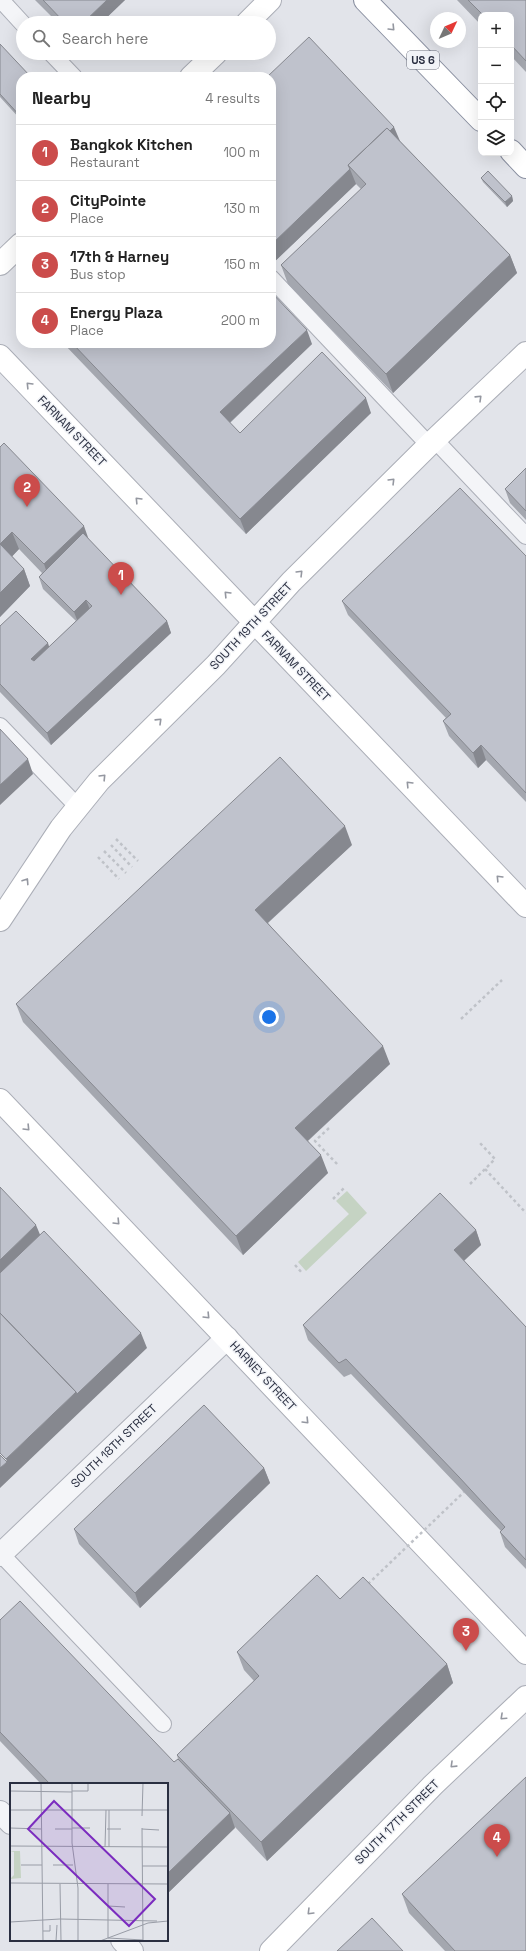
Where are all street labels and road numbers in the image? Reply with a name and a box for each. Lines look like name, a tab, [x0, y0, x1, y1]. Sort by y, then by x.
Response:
road number: US 6	[407, 51, 439, 69]
street label: FARNAM STREET	[34, 392, 110, 470]
street label: SOUTH 19TH STREET	[206, 579, 296, 673]
street label: FARNAM STREET	[258, 627, 334, 705]
street label: HARNEY STREET	[226, 1338, 300, 1414]
street label: SOUTH 18TH STREET	[67, 1401, 161, 1491]
street label: SOUTH 17TH STREET	[351, 1776, 443, 1868]

